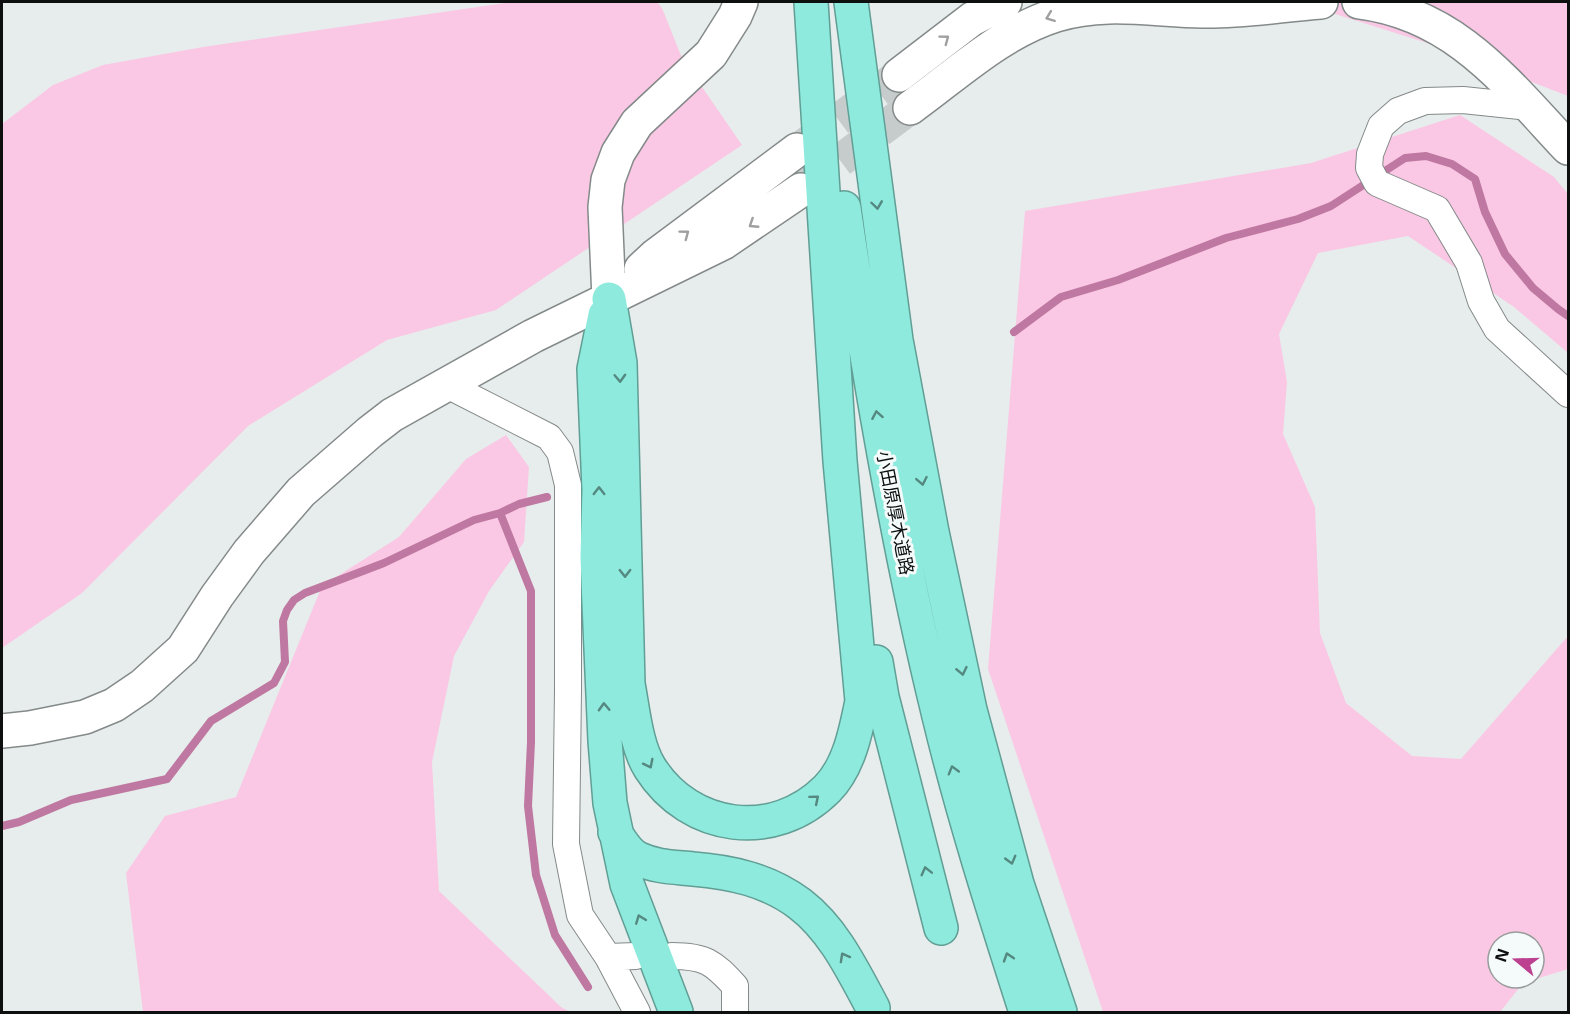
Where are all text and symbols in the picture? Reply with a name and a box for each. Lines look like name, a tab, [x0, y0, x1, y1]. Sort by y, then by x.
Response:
one-way arrow	[1046, 10, 1056, 23]
one-way arrow	[939, 36, 950, 47]
one-way arrow	[871, 201, 883, 210]
one-way arrow	[748, 217, 759, 228]
one-way arrow	[679, 230, 690, 241]
one-way arrow	[614, 373, 627, 382]
one-way arrow	[871, 410, 883, 420]
street label: 小田原厚木道路	[872, 449, 920, 577]
one-way arrow	[915, 475, 928, 485]
one-way arrow	[593, 487, 605, 496]
one-way arrow	[619, 568, 632, 577]
one-way arrow	[955, 666, 968, 676]
one-way arrow	[597, 703, 610, 712]
one-way arrow	[642, 758, 654, 769]
one-way arrow	[948, 765, 961, 775]
one-way arrow	[808, 795, 819, 806]
one-way arrow	[1003, 855, 1016, 865]
one-way arrow	[921, 867, 934, 877]
one-way arrow	[635, 914, 647, 925]
north arrow	[1486, 930, 1546, 990]
text: N	[1489, 945, 1514, 965]
one-way arrow	[1003, 952, 1015, 963]
one-way arrow	[840, 953, 852, 963]

